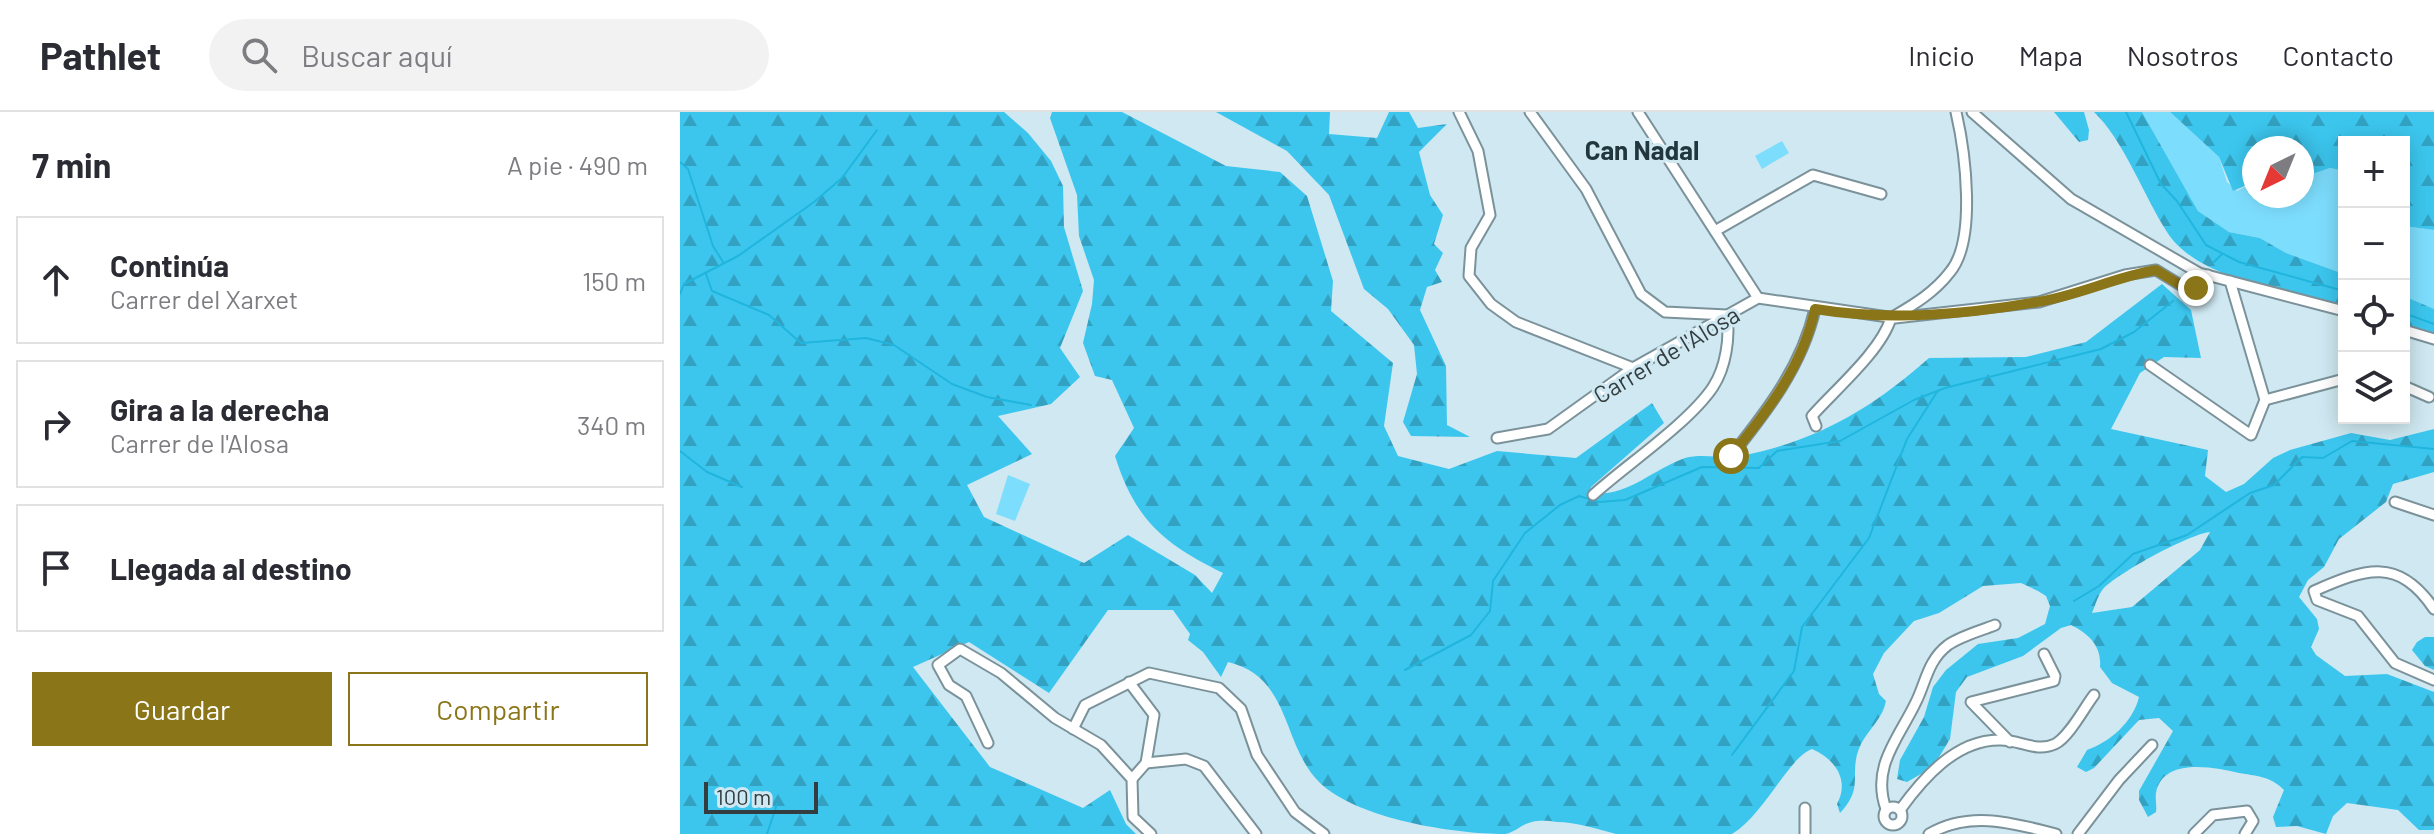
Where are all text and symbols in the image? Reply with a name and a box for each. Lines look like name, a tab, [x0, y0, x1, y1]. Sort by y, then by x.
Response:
search box	[209, 19, 769, 91]
text: Pathlet	[40, 32, 161, 78]
icon: search	[237, 33, 281, 77]
text: Buscar aquí	[301, 37, 452, 73]
text: Inicio	[1908, 38, 1975, 72]
text: Mapa	[2019, 38, 2083, 72]
text: Nosotros	[2127, 38, 2239, 72]
text: Contacto	[2283, 38, 2394, 72]
district label: Can Nadal	[1585, 134, 1699, 165]
north arrow	[2242, 136, 2314, 208]
map controls	[2338, 136, 2410, 424]
button: +	[2338, 136, 2410, 208]
text: 7 min	[32, 144, 111, 185]
text: A pie · 490 m	[507, 149, 648, 180]
button: −	[2338, 208, 2410, 280]
text: Continúa	[110, 247, 229, 283]
icon: ahead	[34, 258, 78, 302]
text: 150 m	[582, 265, 646, 296]
route end	[2178, 270, 2214, 306]
button: locate	[2338, 280, 2410, 352]
text: Carrer del Xarxet	[110, 283, 298, 314]
street label: Carrer de l'Alosa	[1588, 299, 1744, 409]
button: layers	[2338, 352, 2410, 424]
text: Gira a la derecha	[110, 391, 329, 427]
icon: right	[34, 402, 78, 446]
text: 340 m	[577, 409, 646, 440]
text: Carrer de l'Alosa	[110, 427, 289, 458]
route start	[1713, 438, 1749, 474]
icon: arrive	[34, 546, 78, 590]
text: Llegada al destino	[110, 550, 352, 586]
button: Guardar	[32, 672, 332, 746]
button: Compartir	[348, 672, 648, 746]
scale bar	[704, 778, 818, 814]
text: 100 m	[716, 783, 771, 809]

